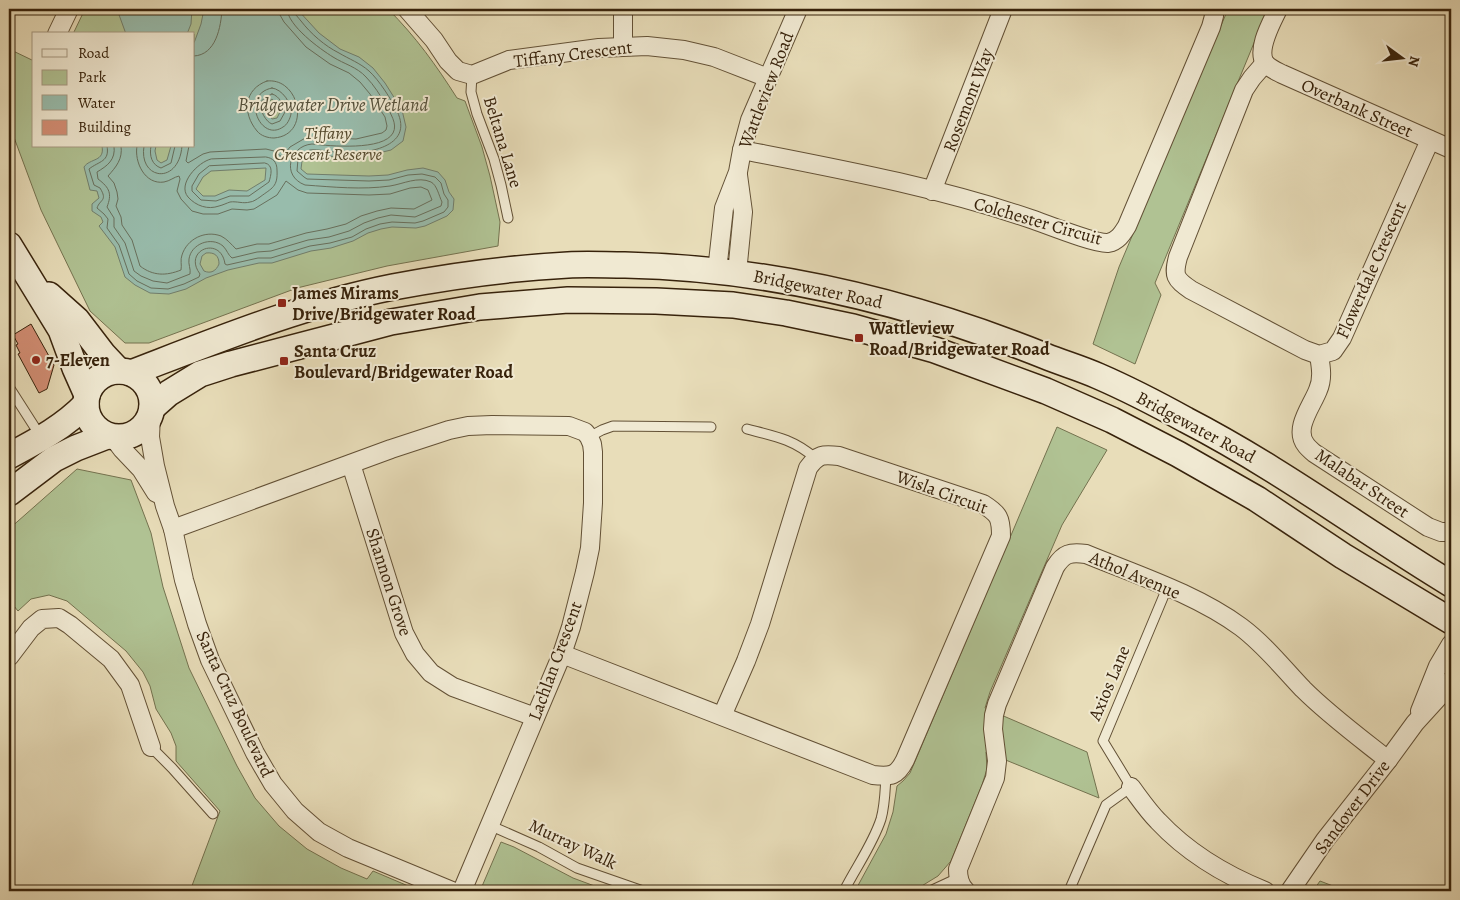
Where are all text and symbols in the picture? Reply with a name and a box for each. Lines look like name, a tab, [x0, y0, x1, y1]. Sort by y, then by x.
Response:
street label: Wattleview Road	[732, 28, 799, 153]
legend	[32, 32, 195, 148]
north arrow	[1378, 32, 1428, 82]
street label: Tiffany Crescent	[512, 35, 634, 73]
text: Road	[78, 43, 110, 63]
street label: Rosemont Way	[937, 44, 999, 155]
text: N	[1404, 54, 1425, 69]
text: Park	[78, 67, 107, 87]
street label: Overbank Street	[1298, 73, 1417, 143]
water label: Bridgewater Drive Wetland	[238, 92, 428, 118]
text: Water	[77, 93, 115, 113]
street label: Beltana Lane	[478, 93, 528, 191]
text: Building	[78, 117, 131, 137]
park label: Tiffany Crescent Reserve	[274, 121, 382, 166]
street label: Colchester Circuit	[971, 191, 1105, 251]
street label: Flowerdale Crescent	[1330, 198, 1412, 342]
street label: Bridgewater Road	[751, 264, 885, 315]
place label: James Mirams Drive/Bridgewater Road	[292, 281, 476, 326]
marker: James Mirams Drive/Bridgewater Road	[276, 297, 288, 309]
place label: Wattleview Road/Bridgewater Road	[868, 316, 1050, 361]
marker: Wattleview Road/Bridgewater Road	[853, 332, 865, 344]
place label: Santa Cruz Boulevard/Bridgewater Road	[294, 339, 513, 384]
place label: 7-Eleven	[46, 348, 110, 372]
marker: 7-Eleven	[30, 354, 42, 366]
marker: Santa Cruz Boulevard/Bridgewater Road	[278, 355, 290, 367]
street label: Bridgewater Road	[1132, 385, 1260, 469]
street label: Malabar Street	[1310, 443, 1414, 523]
street label: Wisla Circuit	[892, 464, 991, 520]
street label: Shannon Grove	[360, 525, 418, 639]
street label: Athol Avenue	[1085, 545, 1184, 605]
street label: Lachlan Crescent	[522, 598, 588, 724]
street label: Santa Cruz Boulevard	[191, 627, 280, 781]
street label: Axios Lane	[1082, 642, 1136, 725]
street label: Sandover Drive	[1309, 755, 1395, 859]
street label: Murray Walk	[525, 813, 621, 875]

